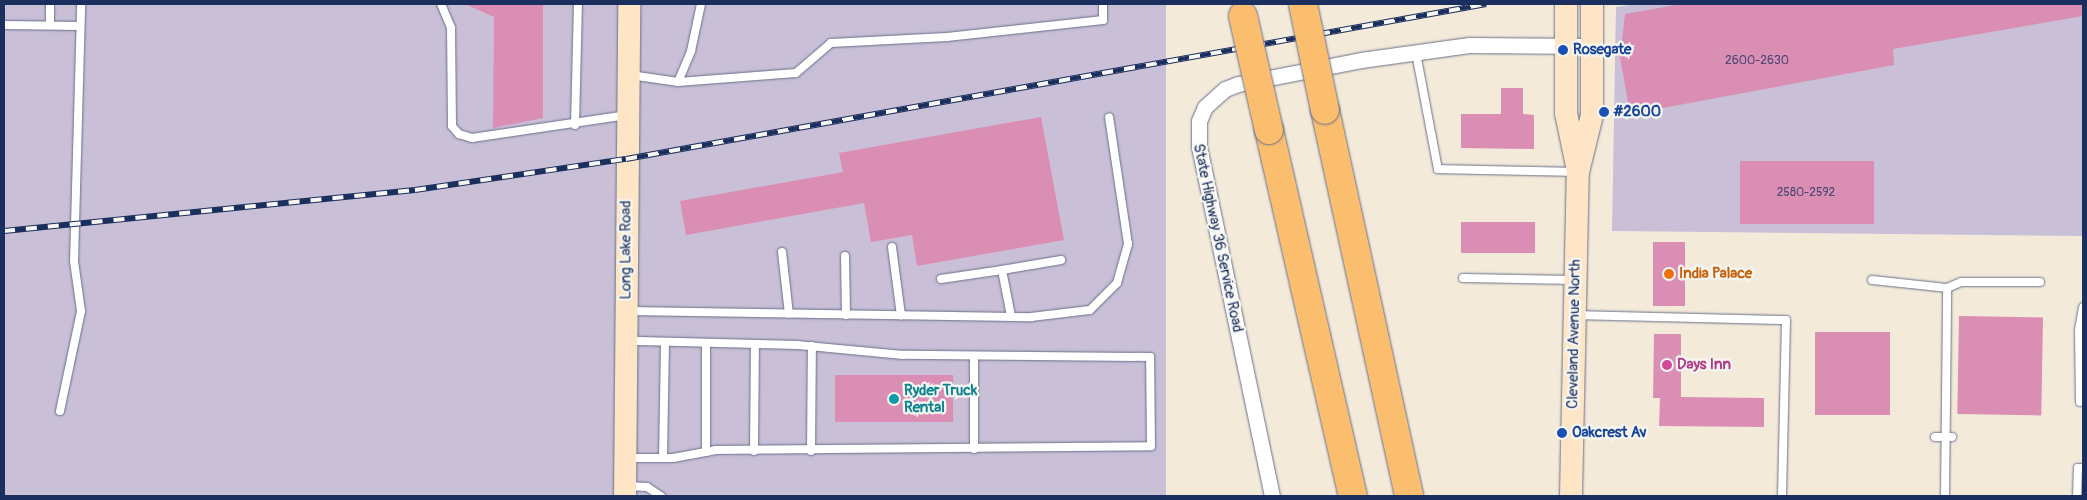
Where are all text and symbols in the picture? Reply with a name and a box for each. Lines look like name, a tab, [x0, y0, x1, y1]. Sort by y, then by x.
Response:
place label: Rosegate	[1573, 41, 1631, 59]
marker: Rosegate	[1557, 44, 1569, 56]
house number: 2600-2630	[1725, 54, 1789, 68]
place label: #2600	[1614, 103, 1661, 121]
marker: #2600	[1598, 106, 1610, 118]
street label: State Highway 36 Service Road	[1189, 142, 1247, 334]
house number: 2580-2592	[1777, 186, 1835, 200]
street label: Long Lake Road	[617, 200, 635, 300]
street label: Cleveland Avenue North	[1564, 259, 1584, 409]
place label: India Palace	[1679, 265, 1752, 283]
marker: India Palace	[1663, 268, 1675, 280]
place label: Days Inn	[1677, 356, 1731, 374]
marker: Days Inn	[1661, 359, 1673, 371]
place label: Ryder Truck Rental	[904, 381, 977, 416]
marker: Ryder Truck Rental	[888, 393, 900, 405]
place label: Oakcrest Av	[1572, 424, 1646, 442]
marker: Oakcrest Av	[1556, 427, 1568, 439]

